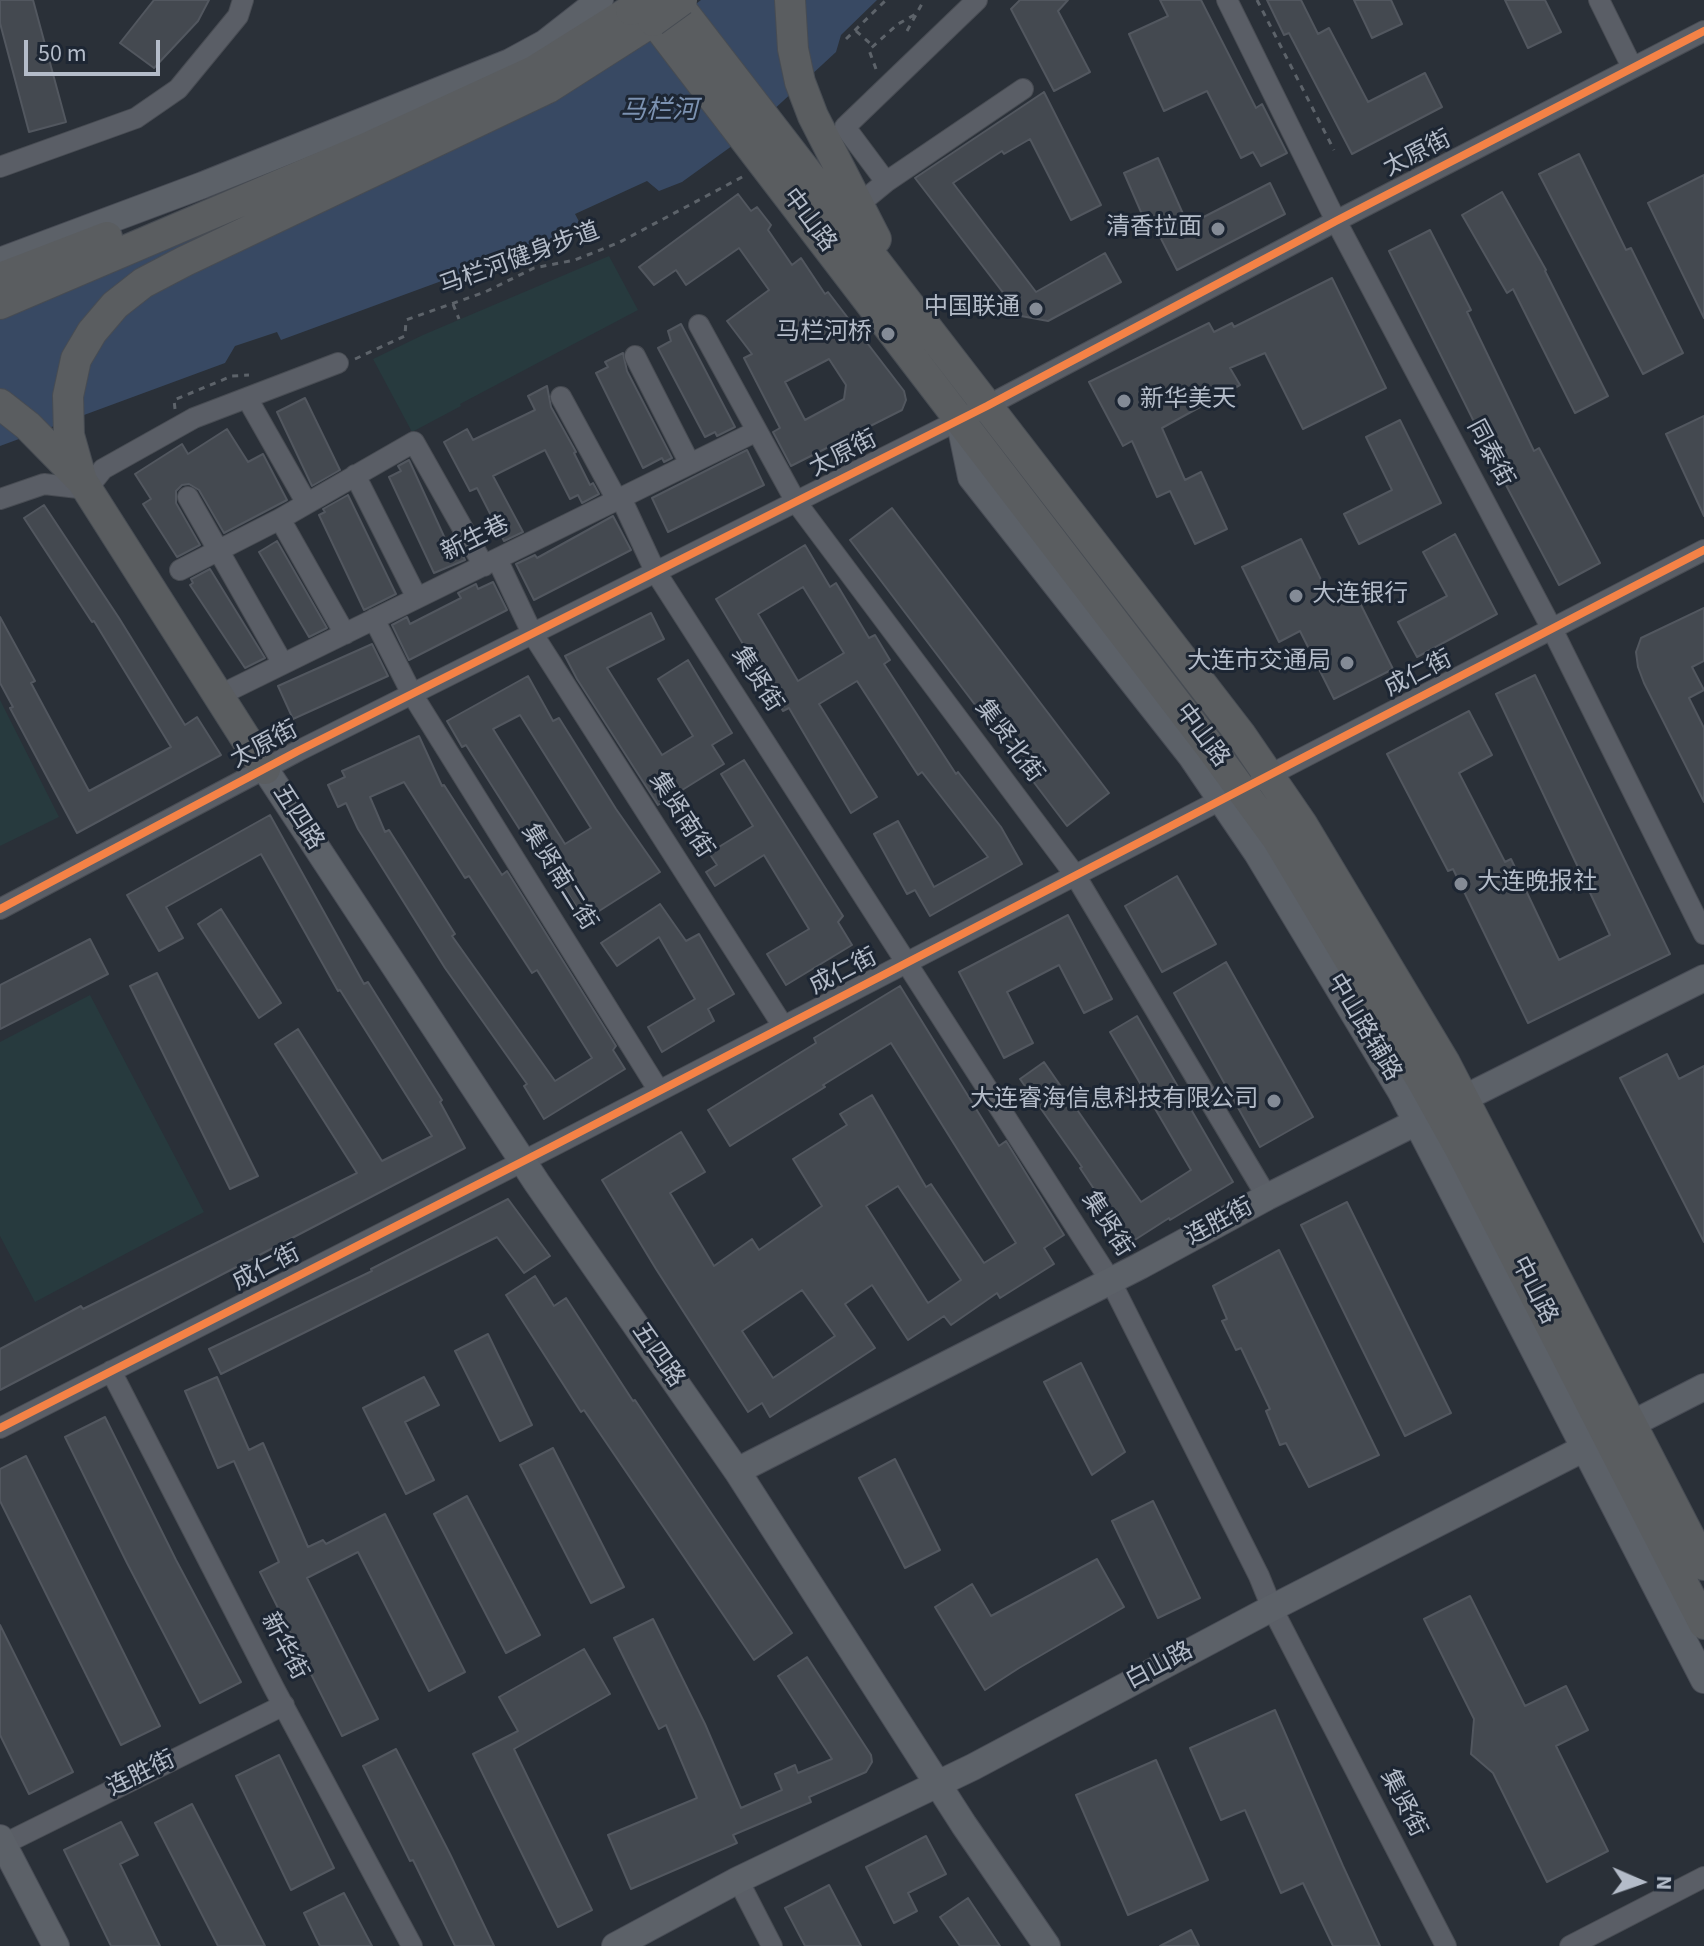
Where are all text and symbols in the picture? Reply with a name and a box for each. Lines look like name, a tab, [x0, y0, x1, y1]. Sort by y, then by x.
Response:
scale bar	[28, 24, 164, 74]
text: 50 m	[38, 36, 87, 71]
water label: 马栏河	[620, 96, 698, 128]
street label: 太原街	[1379, 126, 1457, 184]
street label: 中山路	[775, 184, 841, 258]
place label: 清香拉面	[1106, 215, 1202, 243]
street label: 马栏河健身步道	[436, 218, 604, 302]
marker: 清香拉面	[1209, 220, 1227, 238]
place label: 中国联通	[924, 295, 1020, 323]
marker: 中国联通	[1027, 300, 1045, 318]
place label: 马栏河桥	[776, 320, 872, 348]
marker: 马栏河桥	[879, 325, 897, 343]
place label: 新华美天	[1140, 387, 1236, 415]
marker: 新华美天	[1115, 392, 1133, 410]
street label: 同泰街	[1459, 415, 1519, 493]
street label: 太原街	[805, 426, 883, 484]
street label: 新生巷	[437, 511, 515, 569]
place label: 大连银行	[1312, 582, 1408, 610]
marker: 大连银行	[1287, 587, 1305, 605]
street label: 集贤街	[724, 642, 788, 718]
street label: 成仁街	[1380, 646, 1458, 704]
place label: 大连市交通局	[1187, 649, 1331, 677]
marker: 大连市交通局	[1338, 654, 1356, 672]
street label: 集贤北街	[968, 695, 1048, 789]
street label: 中山路	[1168, 699, 1234, 773]
street label: 太原街	[226, 716, 304, 776]
street label: 集贤南街	[642, 768, 718, 864]
street label: 五四路	[265, 780, 329, 856]
street label: 集贤南二街	[514, 819, 602, 937]
place label: 大连晚报社	[1477, 870, 1597, 898]
marker: 大连晚报社	[1452, 875, 1470, 893]
street label: 成仁街	[805, 944, 883, 1002]
street label: 中山路辅路	[1320, 969, 1406, 1087]
place label: 大连睿海信息科技有限公司	[970, 1087, 1258, 1115]
marker: 大连睿海信息科技有限公司	[1265, 1092, 1283, 1110]
street label: 集贤街	[1074, 1187, 1138, 1263]
street label: 连胜街	[1181, 1193, 1259, 1253]
street label: 成仁街	[228, 1240, 306, 1298]
street label: 中山路	[1504, 1252, 1562, 1330]
street label: 五四路	[625, 1318, 689, 1394]
street label: 新华街	[253, 1608, 313, 1686]
street label: 白山路	[1121, 1637, 1199, 1697]
street label: 连胜街	[103, 1746, 181, 1804]
street label: 集贤街	[1373, 1765, 1431, 1843]
north arrow	[1600, 1842, 1680, 1922]
text: N	[1648, 1875, 1680, 1891]

